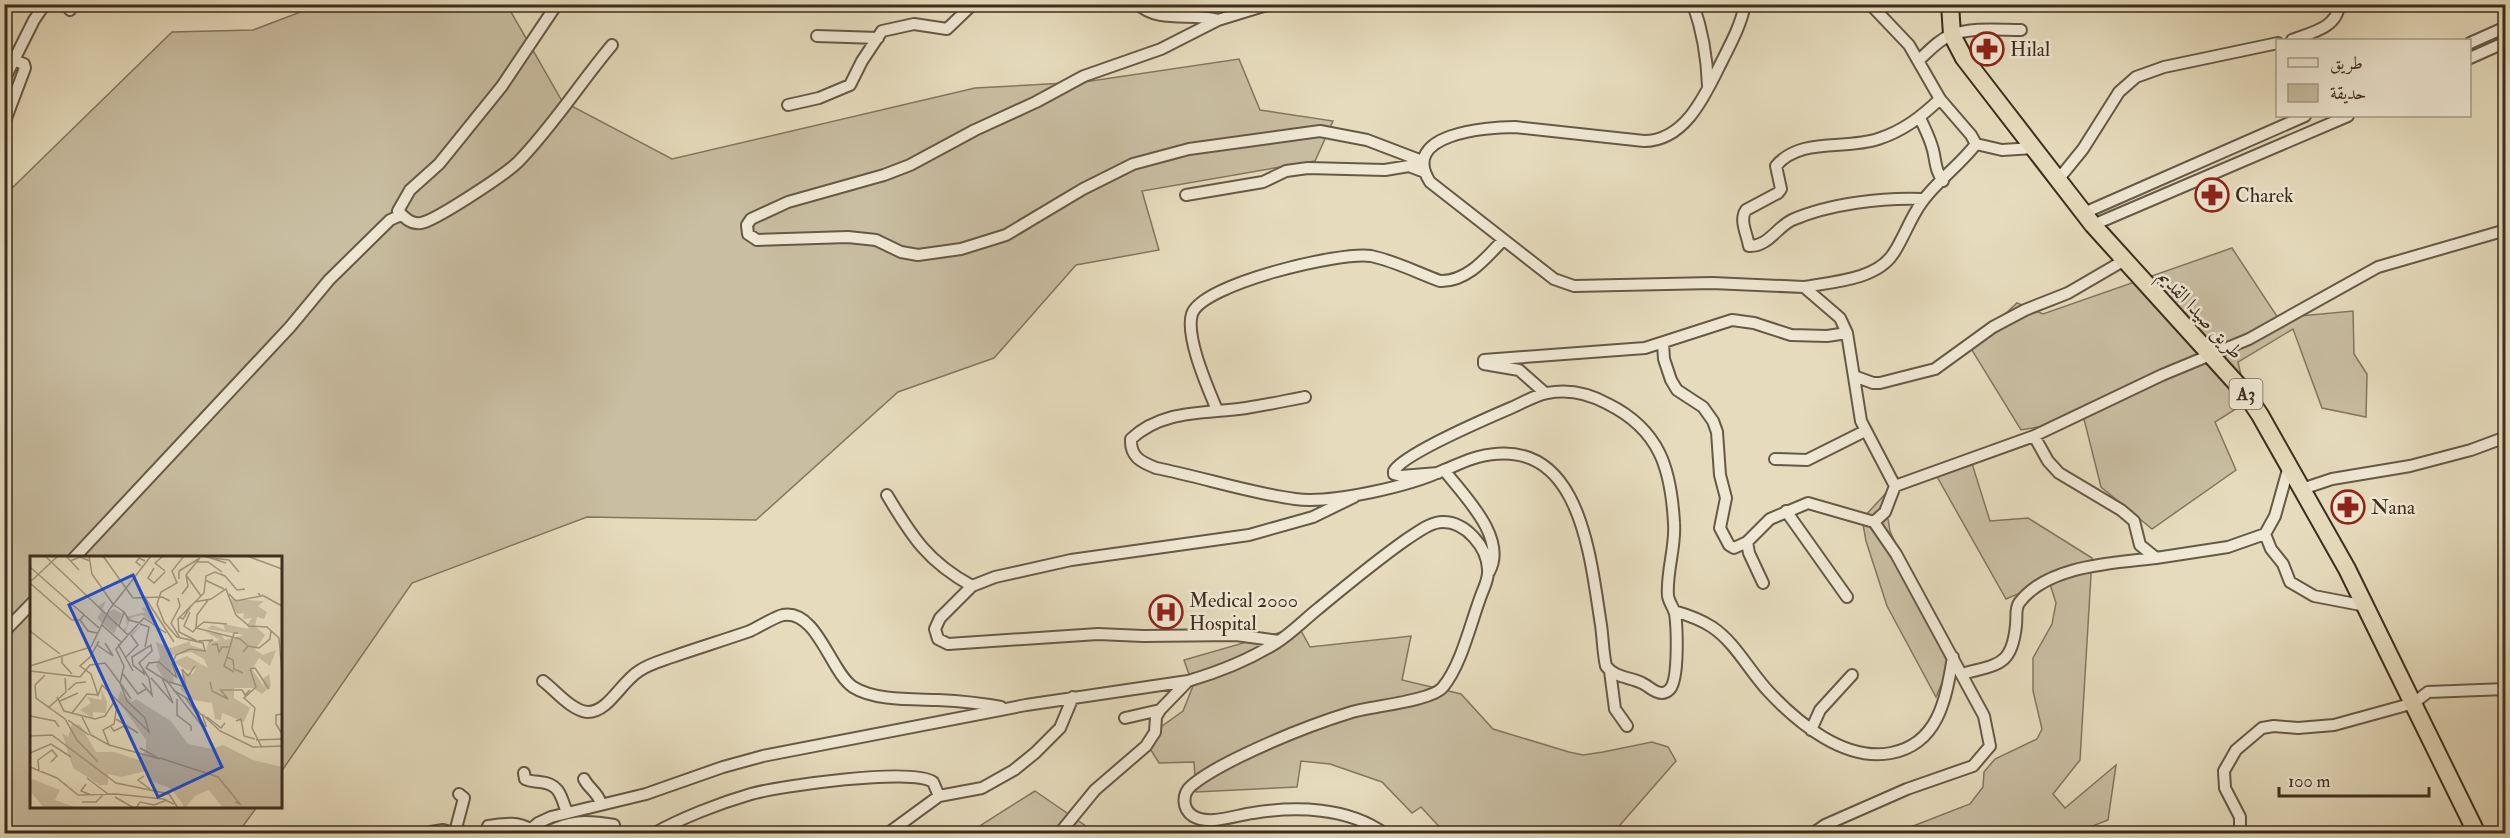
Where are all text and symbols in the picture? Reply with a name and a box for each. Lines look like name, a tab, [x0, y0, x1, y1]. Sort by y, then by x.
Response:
pharmacy icon: Hilal	[1969, 31, 2005, 67]
place label: Hilal	[2010, 37, 2050, 62]
legend	[2276, 39, 2471, 117]
text: طريق	[2330, 52, 2363, 75]
text: حديقة	[2330, 82, 2366, 105]
pharmacy icon: Charek	[2194, 177, 2230, 213]
place label: Charek	[2235, 183, 2294, 208]
street label: طريق صيدا القديم	[2149, 264, 2249, 368]
road number: A3	[2230, 379, 2262, 409]
pharmacy icon: Nana	[2330, 489, 2366, 525]
place label: Nana	[2371, 495, 2416, 520]
inset map	[30, 556, 282, 808]
place label: Medical 2000 Hospital	[1189, 588, 1298, 637]
hospital icon: Medical 2000 Hospital	[1148, 594, 1184, 630]
scale bar	[2279, 760, 2429, 798]
text: 100 m	[2288, 770, 2331, 793]

